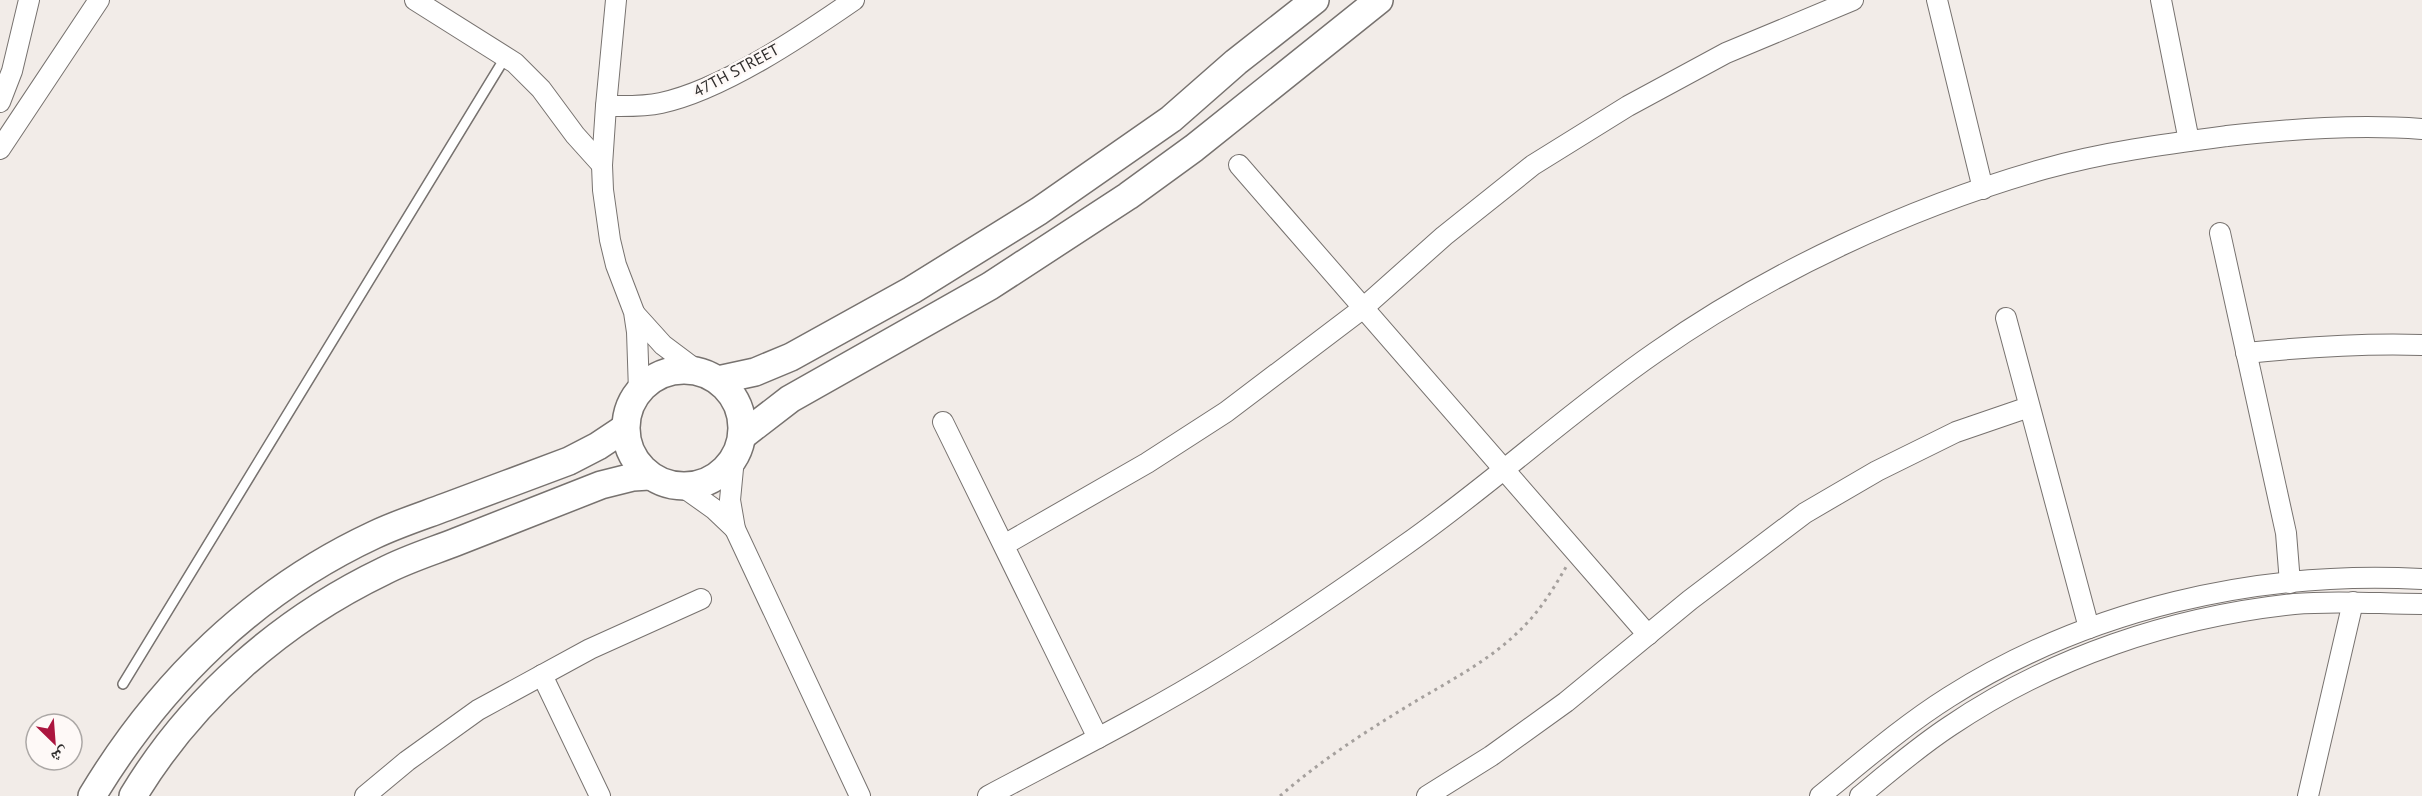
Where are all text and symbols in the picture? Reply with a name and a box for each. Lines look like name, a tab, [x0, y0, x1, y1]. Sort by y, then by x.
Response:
street label: 47TH STREET	[690, 39, 782, 101]
north arrow	[24, 712, 84, 772]
text: ش	[48, 743, 72, 768]

